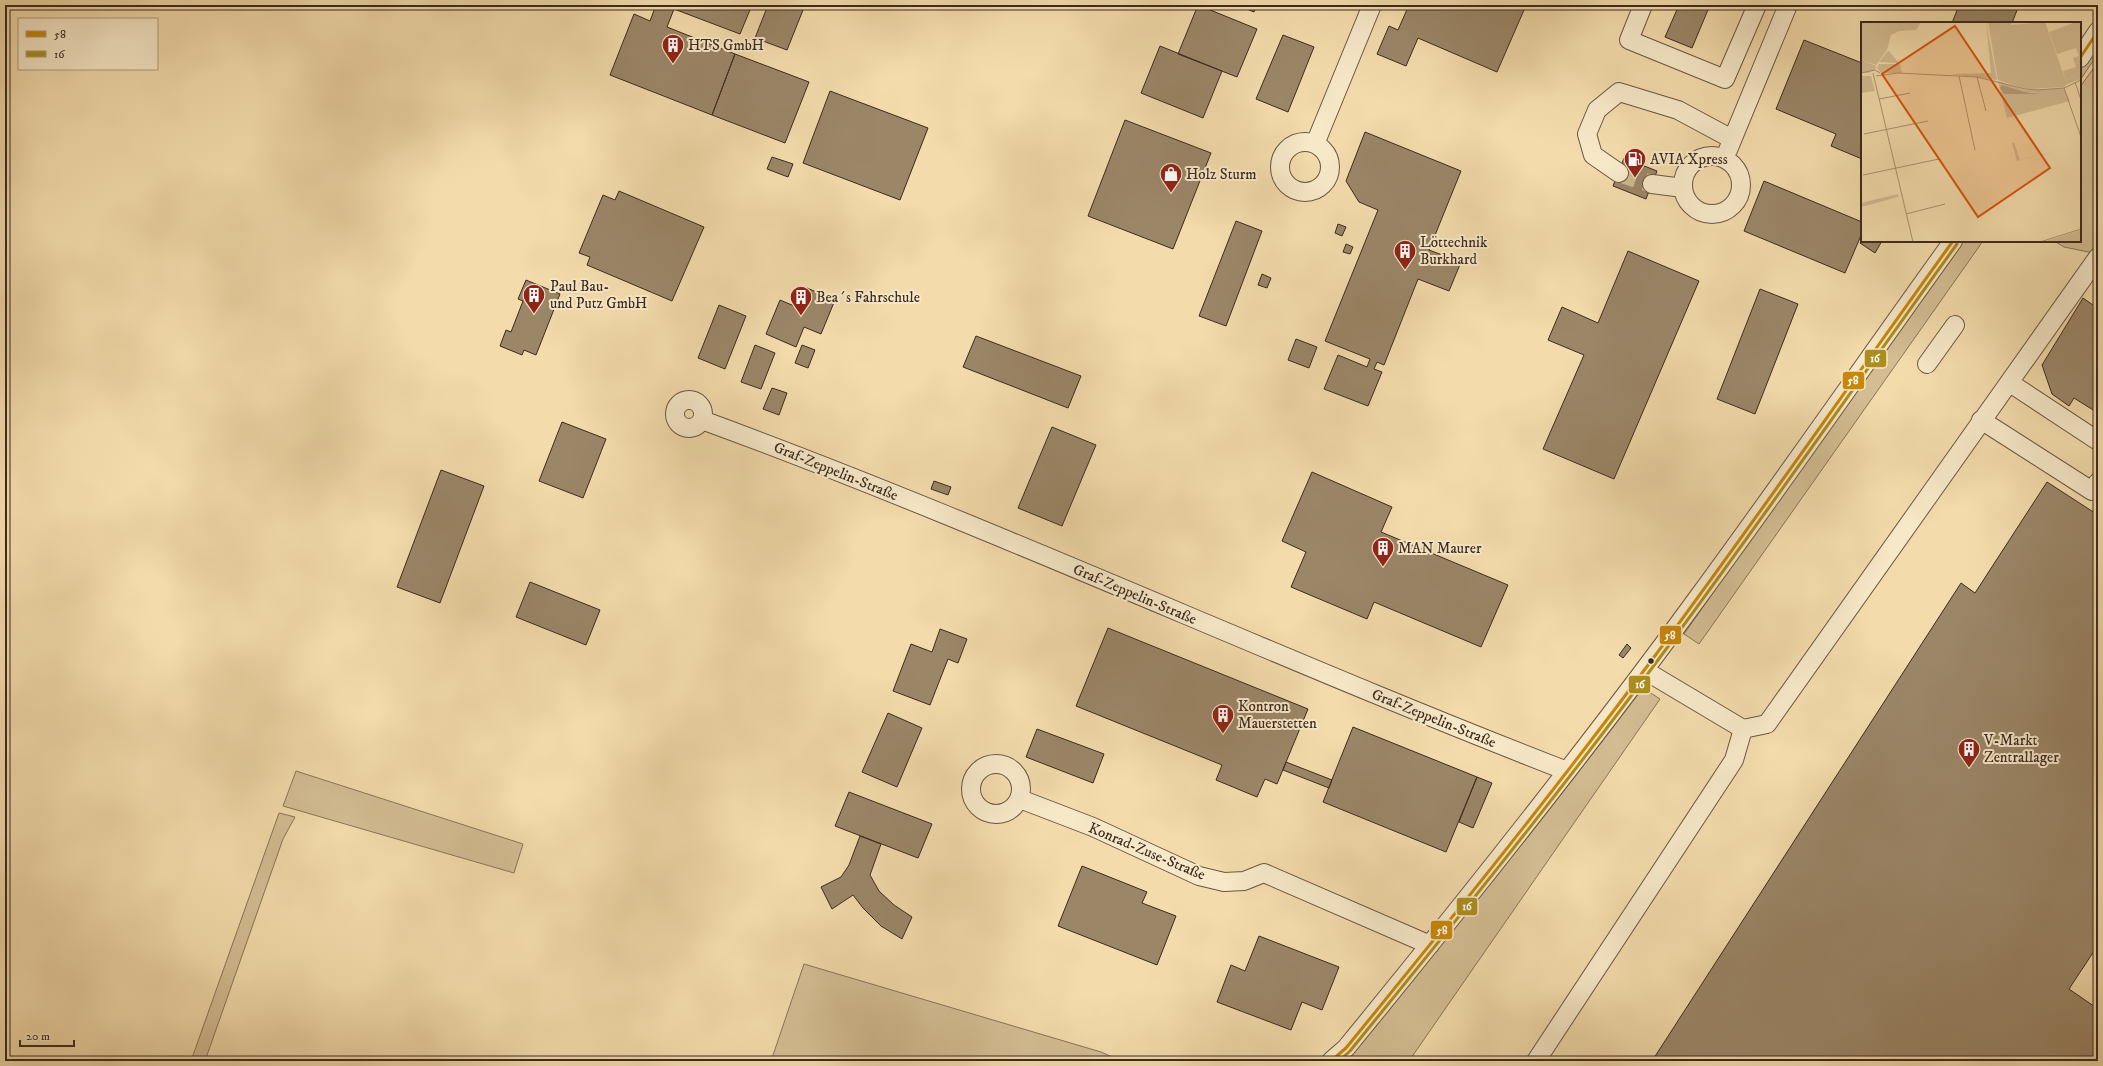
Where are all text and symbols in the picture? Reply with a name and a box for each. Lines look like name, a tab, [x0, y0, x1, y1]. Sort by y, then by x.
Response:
legend	[18, 18, 158, 70]
inset map	[1861, 22, 2081, 242]
text: 58	[54, 27, 66, 42]
building icon: HTS GmbH	[660, 32, 686, 65]
place label: HTS GmbH	[688, 36, 764, 55]
text: 16	[54, 47, 65, 62]
fuel station icon: AVIA Xpress	[1622, 146, 1648, 179]
place label: AVIA Xpress	[1650, 150, 1728, 169]
shop icon: Holz Sturm	[1158, 161, 1184, 194]
place label: Holz Sturm	[1186, 165, 1257, 184]
place label: Löttechnik Burkhard	[1420, 233, 1488, 269]
building icon: Löttechnik Burkhard	[1392, 238, 1418, 271]
place label: Paul Bau- und Putz GmbH	[550, 277, 647, 313]
building icon: Paul Bau- und Putz GmbH	[521, 282, 547, 315]
building icon: Bea´s Fahrschule	[788, 284, 814, 317]
place label: Bea´s Fahrschule	[816, 288, 920, 307]
line badge: 16	[1864, 349, 1887, 368]
text: 16	[1870, 352, 1881, 366]
line badge: 58	[1842, 371, 1865, 390]
text: 58	[1847, 374, 1859, 388]
street label: Graf-Zeppelin-Straße	[771, 438, 901, 505]
building icon: MAN Maurer	[1370, 535, 1396, 568]
place label: MAN Maurer	[1398, 539, 1482, 558]
street label: Graf-Zeppelin-Straße	[1070, 560, 1200, 629]
line badge: 58	[1659, 625, 1682, 645]
text: 58	[1664, 629, 1676, 643]
unlabelled marker	[1646, 656, 1656, 666]
line badge: 16	[1628, 675, 1651, 694]
text: 16	[1635, 678, 1646, 692]
street label: Graf-Zeppelin-Straße	[1369, 685, 1499, 752]
place label: Kontron Mauerstetten	[1238, 697, 1317, 733]
building icon: Kontron Mauerstetten	[1210, 702, 1236, 735]
place label: V-Markt Zentrallager	[1983, 731, 2059, 767]
building icon: V-Markt Zentrallager	[1956, 736, 1982, 769]
street label: Konrad-Zuse-Straße	[1085, 818, 1208, 885]
line badge: 16	[1456, 897, 1478, 916]
text: 16	[1462, 900, 1473, 914]
line badge: 58	[1430, 920, 1453, 940]
text: 58	[1436, 924, 1448, 938]
scale bar	[20, 1022, 74, 1048]
text: 20 m	[26, 1029, 50, 1044]

